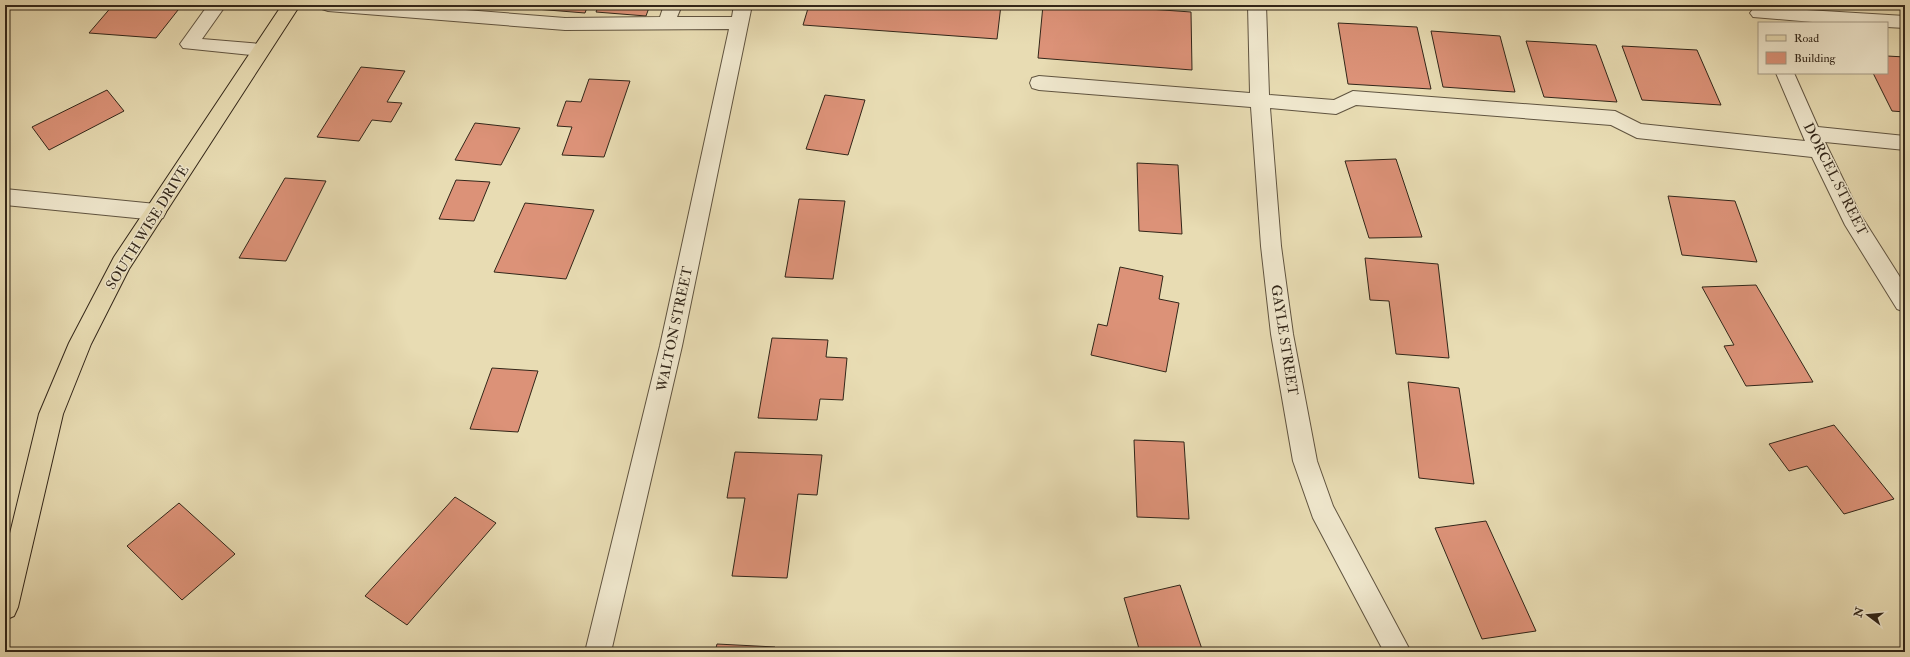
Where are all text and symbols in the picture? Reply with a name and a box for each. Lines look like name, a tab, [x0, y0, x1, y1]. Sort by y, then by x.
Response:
legend	[1758, 22, 1888, 74]
text: Road	[1794, 31, 1819, 46]
text: Building	[1794, 51, 1837, 66]
street label: DORCEL STREET	[1800, 120, 1872, 239]
street label: SOUTH WISE DRIVE	[102, 162, 193, 292]
street label: WALTON STREET	[653, 264, 696, 394]
street label: GAYLE STREET	[1267, 283, 1302, 397]
north arrow	[1848, 595, 1888, 635]
text: N	[1851, 605, 1867, 620]

